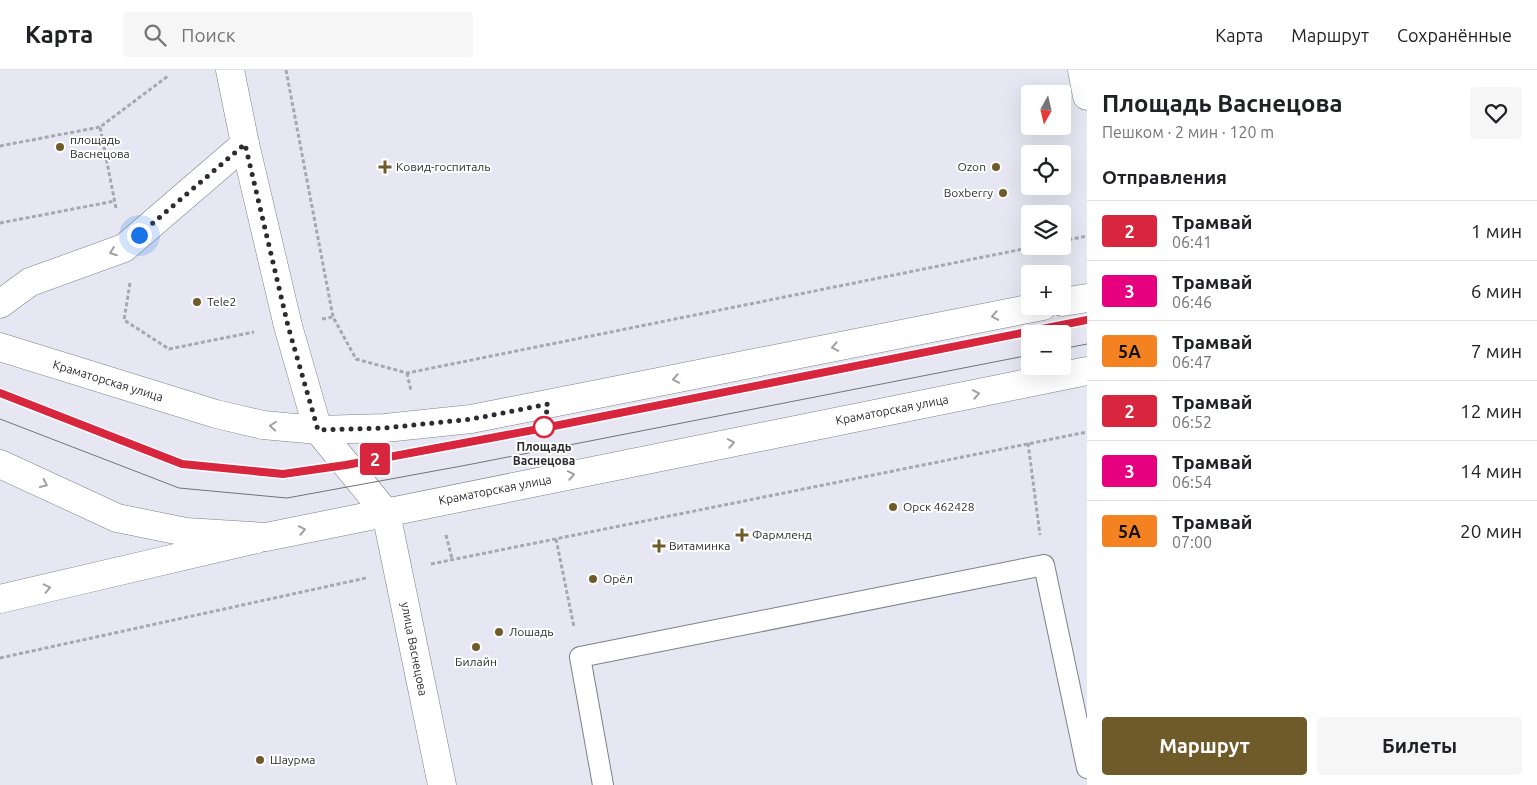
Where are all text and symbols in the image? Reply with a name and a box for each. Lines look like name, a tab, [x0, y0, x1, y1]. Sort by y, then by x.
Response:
search box	[123, 12, 473, 57]
text: Карта	[25, 21, 93, 48]
icon: search	[141, 21, 169, 49]
text: Поиск	[181, 24, 235, 46]
text: Карта	[1215, 25, 1263, 45]
text: Маршрут	[1291, 25, 1369, 45]
text: Сохранённые	[1397, 25, 1512, 45]
north arrow	[1021, 85, 1071, 135]
map controls	[1021, 85, 1071, 375]
button: heart	[1470, 87, 1522, 139]
text: Площадь Васнецова	[1102, 90, 1343, 117]
text: Пешком · 2 мин · 120 m	[1102, 123, 1274, 141]
place label: площадь Васнецова	[70, 133, 130, 160]
marker: площадь Васнецова	[54, 141, 66, 153]
button: locate	[1021, 145, 1071, 195]
marker: Ковид-госпиталь	[378, 160, 392, 174]
place label: Ковид-госпиталь	[396, 160, 491, 173]
place label: Ozon	[957, 160, 986, 173]
marker: Ozon	[990, 161, 1002, 173]
text: Отправления	[1102, 166, 1227, 188]
place label: Boxberry	[944, 186, 993, 199]
marker: Boxberry	[997, 187, 1009, 199]
button: layers	[1021, 205, 1071, 255]
text: Трамвай	[1172, 211, 1252, 233]
text: 1 мин	[1471, 220, 1522, 242]
text: 2	[1124, 221, 1135, 241]
your location	[127, 223, 152, 248]
text: 06:41	[1172, 233, 1212, 251]
one-way arrow	[109, 246, 118, 256]
button: +	[1021, 265, 1071, 315]
text: Трамвай	[1172, 271, 1252, 293]
text: 6 мин	[1471, 280, 1522, 302]
text: 3	[1124, 281, 1135, 301]
text: 06:46	[1172, 293, 1212, 311]
place label: Tele2	[207, 295, 236, 308]
marker: Tele2	[191, 296, 203, 308]
one-way arrow	[990, 310, 999, 320]
button: −	[1021, 325, 1071, 375]
text: Трамвай	[1172, 331, 1252, 353]
text: 7 мин	[1471, 340, 1522, 362]
text: 5А	[1118, 341, 1141, 361]
one-way arrow	[831, 342, 840, 352]
text: 06:47	[1172, 353, 1212, 371]
street label: Краматорская улица	[51, 358, 165, 404]
one-way arrow	[672, 373, 680, 383]
one-way arrow	[971, 389, 980, 399]
text: Трамвай	[1172, 391, 1252, 413]
street label: Краматорская улица	[834, 392, 949, 427]
text: 12 мин	[1460, 400, 1522, 422]
text: 2	[1124, 401, 1135, 421]
text: 06:52	[1172, 413, 1212, 431]
marker: Площадь Васнецова	[533, 416, 555, 438]
one-way arrow	[269, 421, 277, 432]
one-way arrow	[726, 438, 735, 449]
place label: Площадь Васнецова	[513, 440, 575, 467]
line badge: 2	[359, 443, 391, 475]
text: 2	[370, 449, 380, 469]
text: Трамвай	[1172, 451, 1252, 473]
text: 14 мин	[1460, 460, 1522, 482]
text: 3	[1124, 461, 1135, 481]
one-way arrow	[567, 470, 576, 481]
street label: Краматорская улица	[437, 472, 552, 507]
text: 06:54	[1172, 473, 1212, 491]
one-way arrow	[39, 478, 48, 489]
place label: Орск 462428	[903, 500, 975, 513]
marker: Орск 462428	[887, 501, 899, 513]
text: Трамвай	[1172, 511, 1252, 533]
text: 20 мин	[1460, 520, 1522, 542]
text: 5А	[1118, 521, 1141, 541]
one-way arrow	[298, 525, 306, 536]
place label: Фармленд	[752, 528, 812, 541]
marker: Фармленд	[736, 529, 748, 541]
text: 07:00	[1172, 533, 1212, 551]
place label: Витаминка	[669, 539, 730, 552]
marker: Витаминка	[653, 540, 665, 552]
place label: Орёл	[603, 572, 633, 585]
marker: Орёл	[587, 573, 599, 585]
one-way arrow	[43, 583, 52, 594]
street label: улица Васнецова	[399, 601, 430, 697]
place label: Лошадь	[509, 625, 553, 638]
marker: Лошадь	[493, 626, 505, 638]
marker: Билайн	[470, 641, 482, 653]
place label: Билайн	[455, 655, 497, 668]
button: Маршрут	[1102, 717, 1307, 775]
button: Билеты	[1317, 717, 1522, 775]
place label: Шаурма	[270, 753, 316, 766]
marker: Шаурма	[254, 754, 266, 766]

